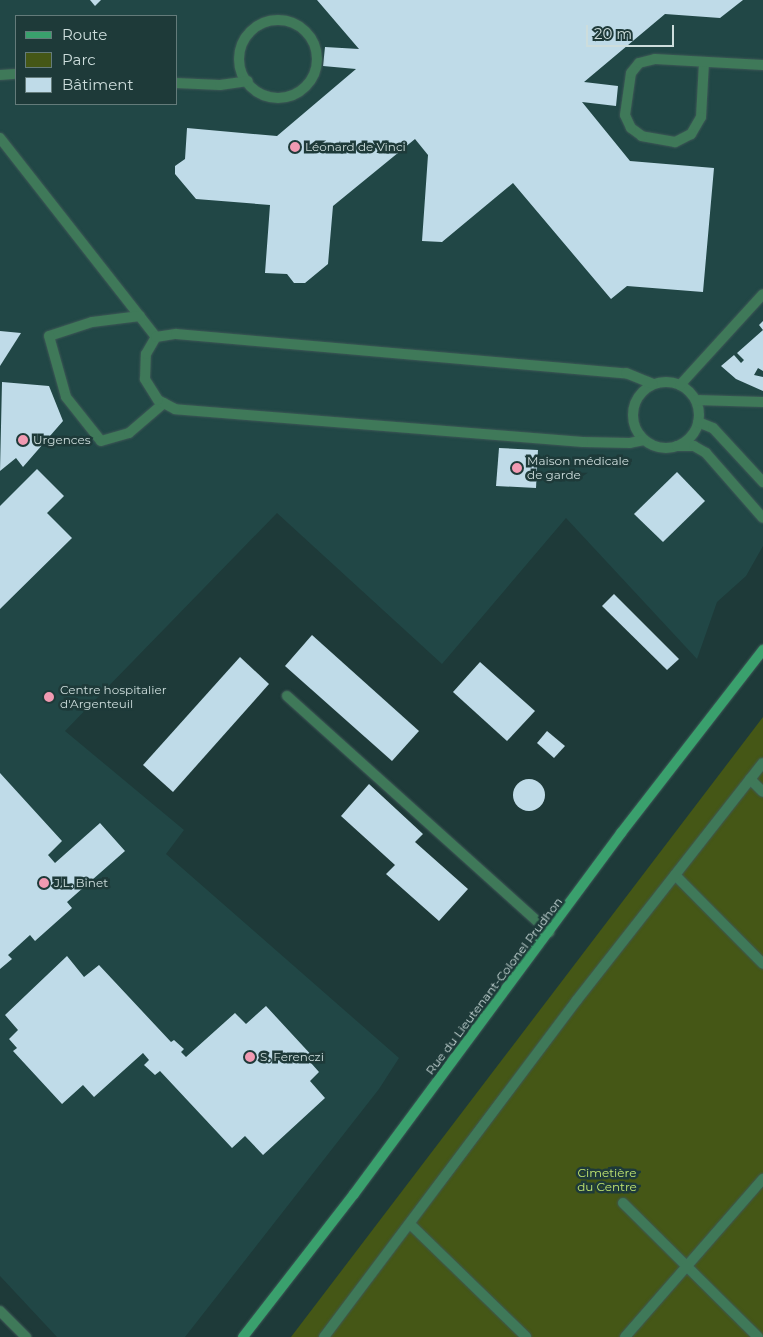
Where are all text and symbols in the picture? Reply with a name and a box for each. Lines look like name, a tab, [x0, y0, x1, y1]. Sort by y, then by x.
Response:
legend	[15, 15, 178, 105]
scale bar	[588, 15, 676, 47]
text: 20 m	[594, 24, 632, 43]
text: Route	[62, 25, 107, 44]
text: Parc	[62, 50, 96, 69]
text: Bâtiment	[62, 75, 134, 94]
place label: Léonard de Vinci	[305, 140, 406, 154]
marker: Léonard de Vinci	[289, 141, 301, 153]
place label: Urgences	[33, 433, 90, 447]
marker: Urgences	[17, 434, 29, 446]
place label: Maison médicale de garde	[527, 454, 629, 482]
marker: Maison médicale de garde	[511, 462, 523, 474]
place label: Centre hospitalier d'Argenteuil	[60, 683, 166, 711]
marker: Centre hospitalier d'Argenteuil	[42, 690, 56, 704]
place label: J.L. Binet	[54, 876, 108, 890]
marker: J.L. Binet	[38, 877, 50, 889]
street label: Rue du Lieutenant-Colonel Prudhon	[423, 895, 565, 1077]
place label: S. Ferenczi	[260, 1050, 324, 1064]
marker: S. Ferenczi	[244, 1051, 256, 1063]
park label: Cimetière du Centre	[577, 1166, 637, 1194]

